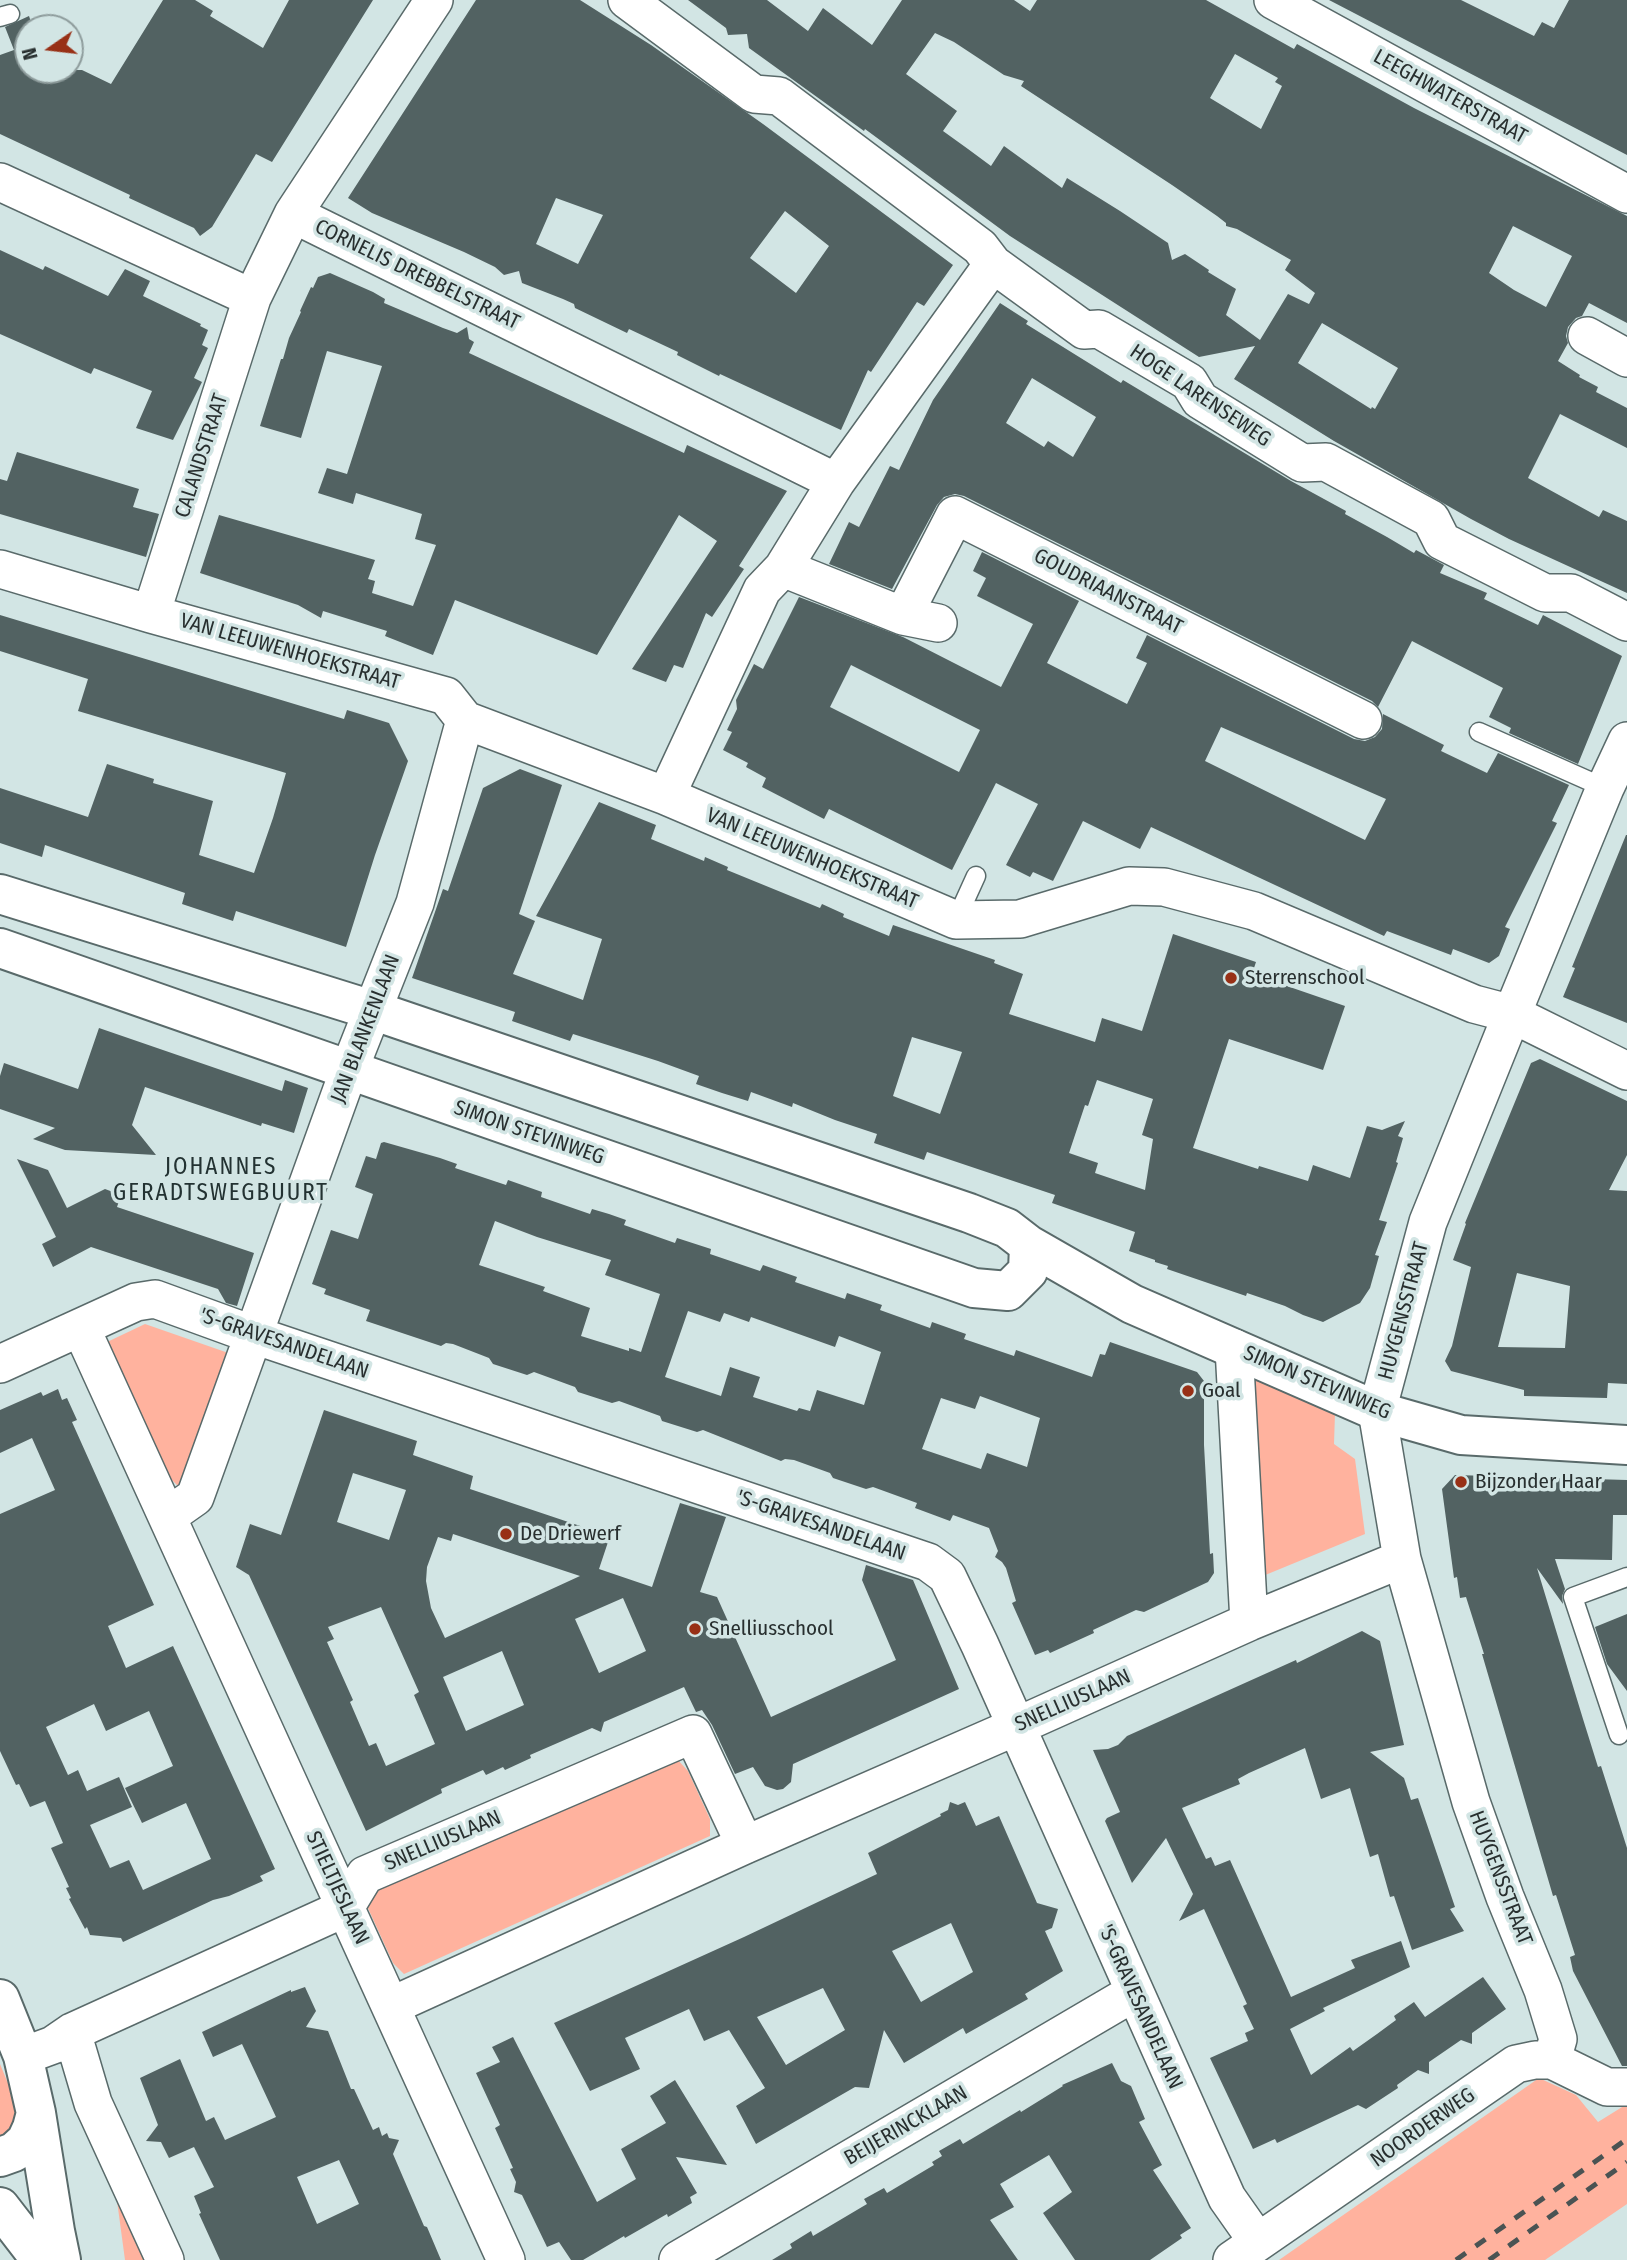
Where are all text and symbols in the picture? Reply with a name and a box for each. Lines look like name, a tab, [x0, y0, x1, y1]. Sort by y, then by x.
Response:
north arrow	[14, 14, 84, 84]
street label: LEEGHWATERSTRAAT	[1369, 44, 1531, 150]
text: N	[18, 45, 43, 62]
street label: CORNELIS DREBBELSTRAAT	[310, 214, 524, 336]
street label: HOGE LARENSEWEG	[1125, 339, 1275, 453]
street label: CALANDSTRAAT	[170, 391, 234, 521]
street label: GOUDRIAANSTRAAT	[1029, 544, 1187, 640]
street label: VAN LEEUWENHOEKSTRAAT	[177, 609, 403, 695]
street label: VAN LEEUWENHOEKSTRAAT	[702, 803, 922, 915]
street label: JAN BLANKENLAAN	[326, 951, 406, 1107]
place label: Sterrenschool	[1245, 965, 1365, 991]
marker: Sterrenschool	[1223, 970, 1239, 986]
street label: SIMON STEVINWEG	[451, 1095, 607, 1171]
district label: JOHANNES GERADTSWEGBUURT	[115, 1154, 327, 1208]
street label: HUYGENSSTRAAT	[1374, 1239, 1434, 1383]
street label: 'S-GRAVESANDELAAN	[196, 1303, 372, 1385]
street label: SIMON STEVINWEG	[1240, 1341, 1394, 1425]
place label: Goal	[1202, 1378, 1241, 1404]
marker: Goal	[1180, 1383, 1196, 1399]
place label: Bijzonder Haar	[1475, 1469, 1602, 1495]
marker: Bijzonder Haar	[1453, 1474, 1469, 1490]
street label: 'S-GRAVESANDELAAN	[733, 1485, 909, 1567]
place label: De Driewerf	[520, 1521, 621, 1547]
marker: De Driewerf	[498, 1526, 514, 1542]
place label: Snelliusschool	[709, 1616, 834, 1642]
marker: Snelliusschool	[687, 1621, 703, 1637]
street label: SNELLIUSLAAN	[1011, 1664, 1135, 1738]
street label: SNELLIUSLAAN	[381, 1805, 505, 1877]
street label: HUYGENSSTRAAT	[1463, 1807, 1537, 1949]
street label: STIELTJESLAAN	[300, 1827, 374, 1949]
street label: 'S-GRAVESANDELAAN	[1092, 1921, 1188, 2093]
street label: BEIJERINCKLAAN	[840, 2081, 972, 2171]
street label: NOORDERWEG	[1366, 2083, 1480, 2173]

